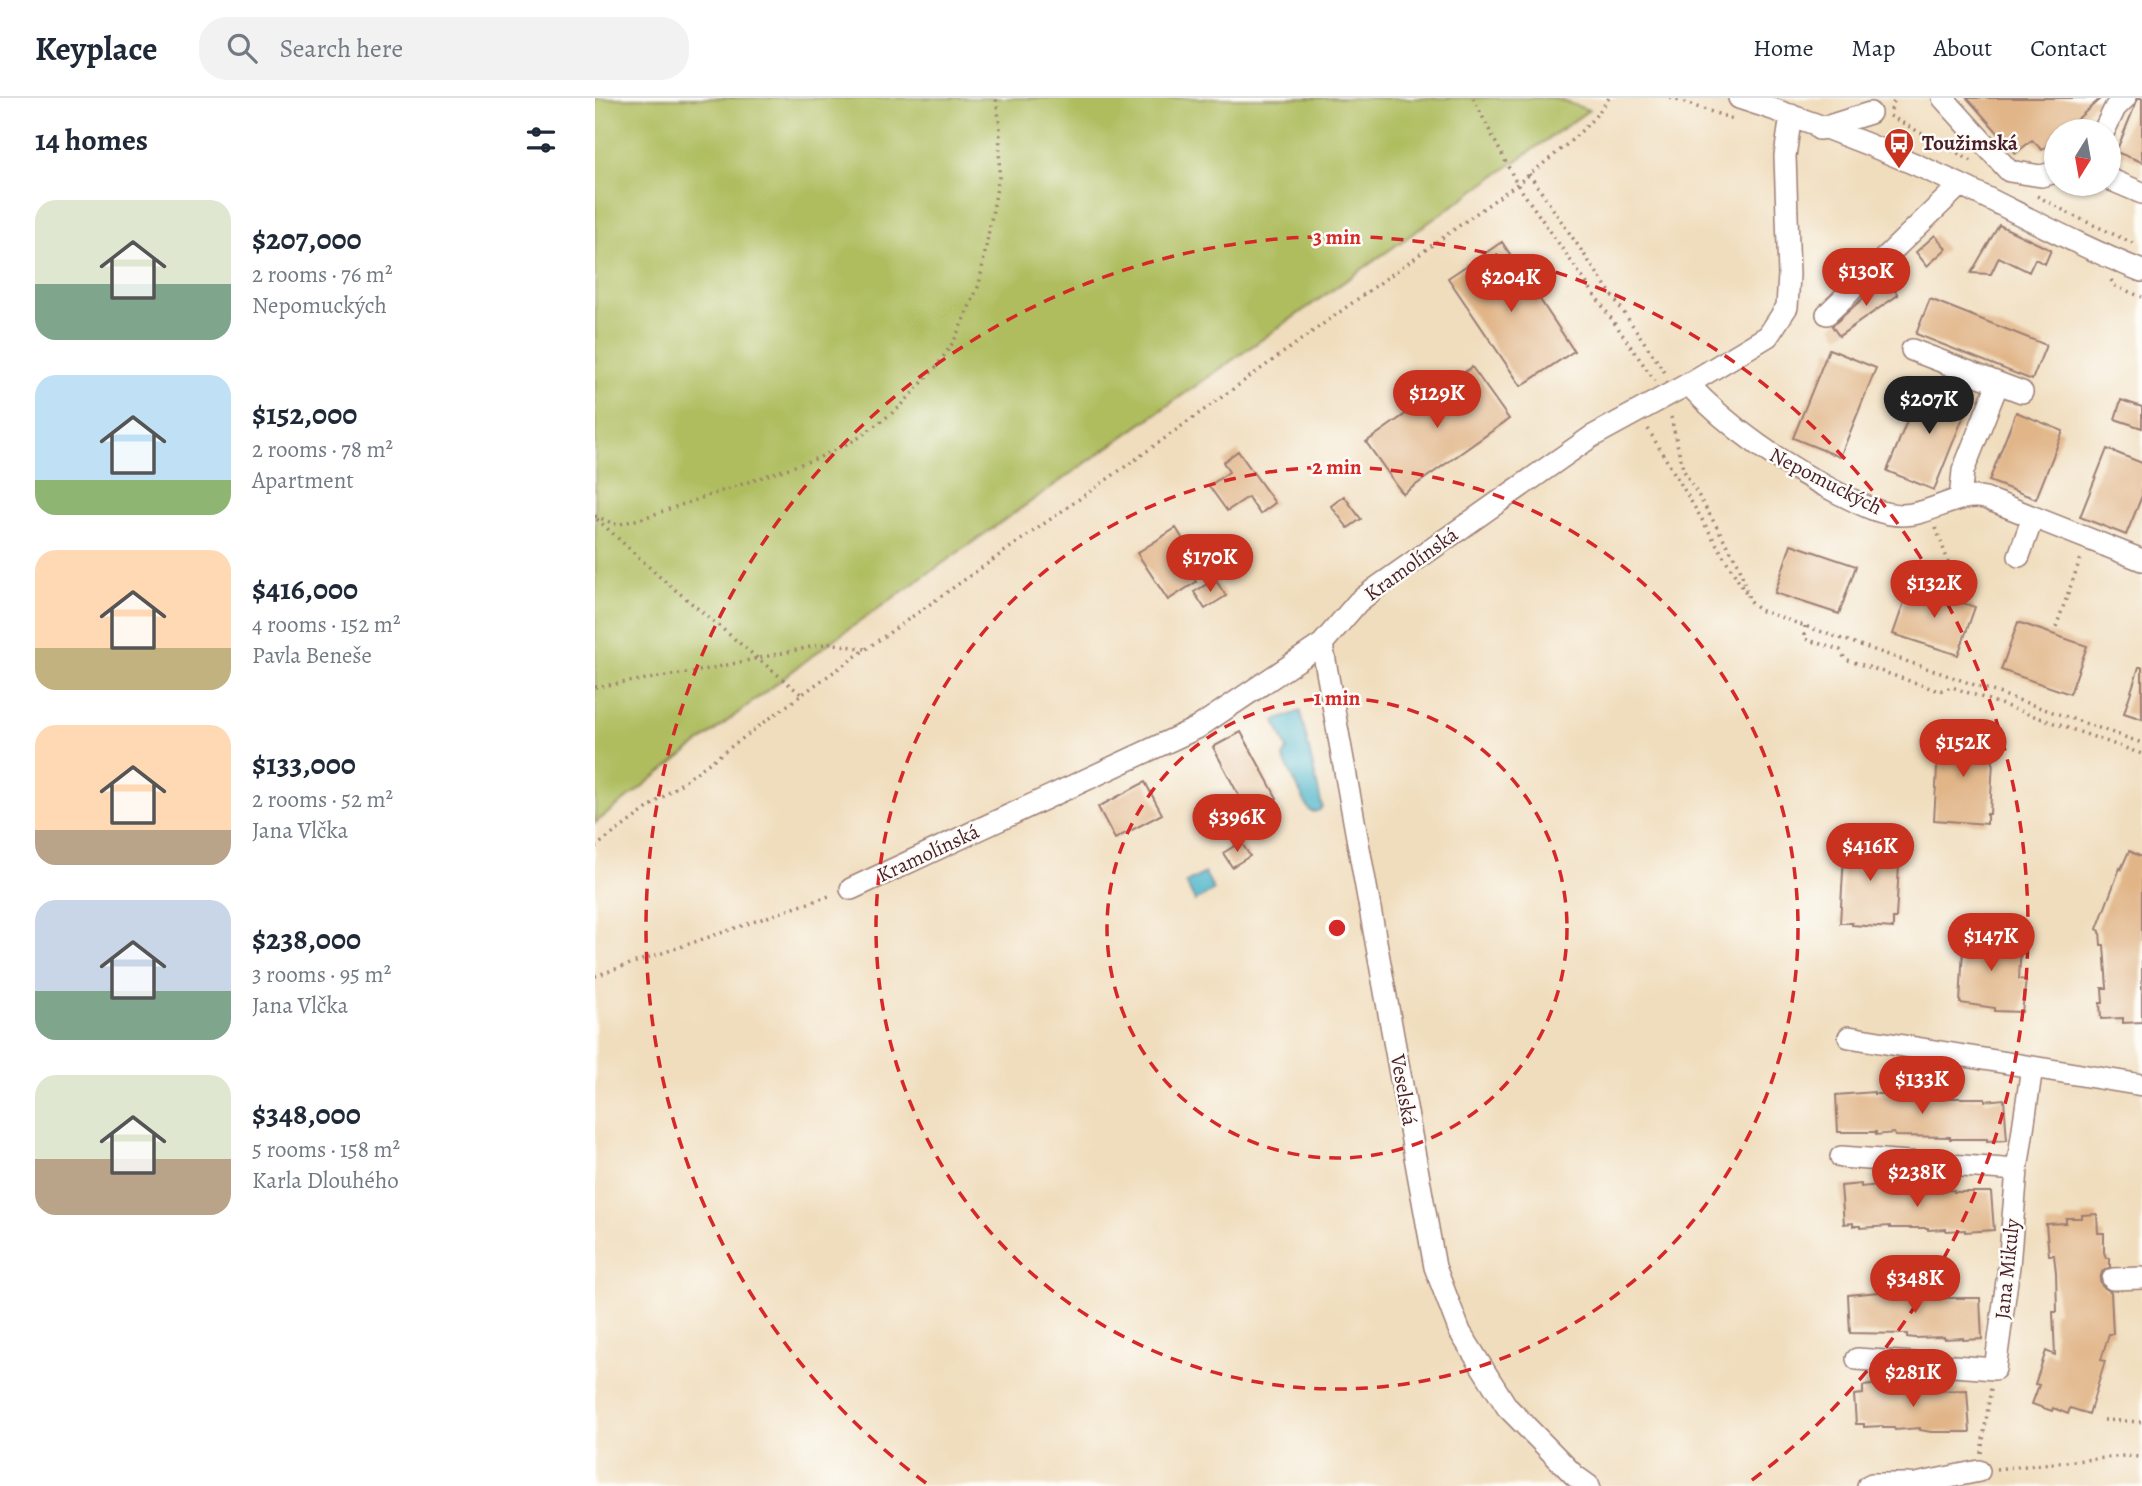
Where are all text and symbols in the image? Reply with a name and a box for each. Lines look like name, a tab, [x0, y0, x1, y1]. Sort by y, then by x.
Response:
search box	[199, 17, 689, 80]
text: Keyplace	[35, 26, 157, 71]
icon: search	[223, 29, 261, 67]
text: Search here	[279, 31, 403, 66]
text: Home	[1753, 32, 1814, 64]
text: Map	[1852, 32, 1896, 64]
text: About	[1934, 32, 1992, 64]
text: Contact	[2030, 32, 2107, 64]
north arrow	[2044, 119, 2121, 196]
map controls	[2044, 119, 2121, 196]
text: 14 homes	[35, 120, 148, 160]
icon: filters	[522, 121, 560, 159]
bus stop icon: Toužimská	[1882, 126, 1916, 170]
place label: Toužimská	[1922, 129, 2019, 157]
text: $207,000	[252, 219, 362, 259]
text: 3 min	[1313, 223, 1361, 251]
icon: home	[91, 228, 175, 312]
pin: $130K	[1817, 248, 1915, 308]
pin: $204K	[1462, 254, 1560, 314]
text: $130K	[1838, 255, 1894, 286]
text: 2 rooms · 76 m²	[252, 259, 393, 290]
text: $204K	[1481, 261, 1541, 292]
text: Nepomuckých	[252, 290, 387, 321]
pin: $129K	[1388, 370, 1486, 430]
pin: $207K	[1880, 376, 1978, 436]
text: $129K	[1409, 377, 1465, 408]
text: $207K	[1900, 383, 1958, 414]
text: $152,000	[252, 394, 357, 434]
icon: home	[91, 403, 175, 487]
text: 2 rooms · 78 m²	[252, 434, 393, 465]
street label: Nepomuckých	[1765, 441, 1887, 521]
text: 2 min	[1312, 453, 1362, 481]
text: Apartment	[252, 465, 354, 496]
street label: Kramolínská	[1358, 520, 1464, 608]
pin: $170K	[1161, 534, 1259, 594]
text: $170K	[1182, 541, 1238, 572]
pin: $132K	[1885, 560, 1983, 620]
text: $132K	[1906, 567, 1962, 598]
text: $416,000	[252, 569, 358, 609]
icon: home	[91, 578, 175, 662]
text: 4 rooms · 152 m²	[252, 609, 400, 640]
text: Pavla Beneše	[252, 640, 372, 671]
text: 1 min	[1314, 684, 1361, 712]
pin: $152K	[1914, 720, 2012, 779]
text: $152K	[1936, 726, 1991, 757]
text: $133,000	[252, 744, 356, 784]
icon: home	[91, 753, 175, 837]
text: 2 rooms · 52 m²	[252, 784, 393, 815]
pin: $396K	[1188, 794, 1286, 854]
text: $396K	[1208, 801, 1266, 832]
text: Jana Vlčka	[252, 815, 348, 846]
street label: Kramolínská	[872, 817, 984, 889]
pin: $416K	[1821, 824, 1919, 883]
text: $416K	[1842, 830, 1898, 861]
pin: $147K	[1942, 914, 2040, 973]
centre of rings	[1325, 916, 1349, 940]
text: $238,000	[252, 919, 361, 959]
text: $147K	[1964, 920, 2018, 951]
icon: home	[91, 928, 175, 1012]
text: 3 rooms · 95 m²	[252, 959, 391, 990]
text: Jana Vlčka	[252, 990, 348, 1021]
street label: Veselská	[1384, 1051, 1424, 1128]
pin: $133K	[1873, 1056, 1971, 1116]
text: $133K	[1895, 1063, 1949, 1094]
text: $348,000	[252, 1094, 361, 1134]
icon: home	[91, 1103, 175, 1187]
text: 5 rooms · 158 m²	[252, 1134, 400, 1165]
pin: $238K	[1868, 1150, 1966, 1209]
text: $238K	[1888, 1156, 1946, 1187]
text: Karla Dlouhého	[252, 1165, 399, 1196]
street label: Jana Mikuly	[1988, 1217, 2026, 1321]
pin: $348K	[1866, 1256, 1964, 1315]
text: $348K	[1886, 1262, 1944, 1293]
pin: $281K	[1864, 1350, 1962, 1409]
text: $281K	[1885, 1356, 1941, 1387]

